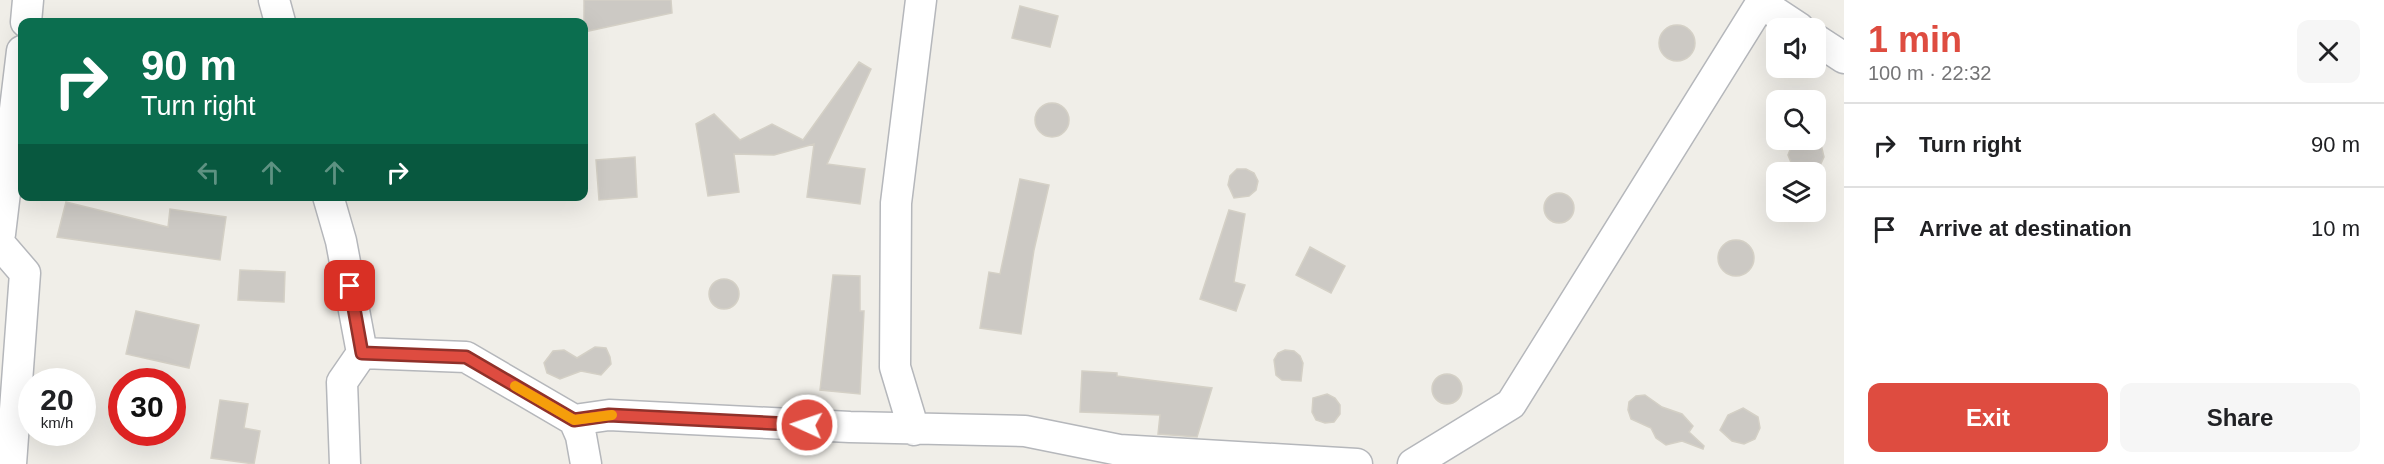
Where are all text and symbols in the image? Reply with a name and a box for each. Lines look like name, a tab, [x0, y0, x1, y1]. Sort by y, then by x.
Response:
map controls	[1766, 18, 1826, 222]
button: sound	[1766, 18, 1826, 78]
text: 1 min	[1868, 19, 1962, 60]
button: close	[2297, 20, 2360, 83]
icon: right	[42, 42, 120, 120]
text: 90 m	[141, 42, 237, 89]
text: 100 m · 22:32	[1868, 62, 1991, 84]
button: search	[1766, 90, 1826, 150]
text: Turn right	[141, 91, 256, 121]
icon: right	[1868, 129, 1901, 162]
text: Turn right	[1919, 132, 2021, 157]
text: 90 m	[2311, 132, 2360, 157]
icon: left	[192, 156, 225, 189]
icon: ahead	[255, 156, 288, 189]
icon: ahead	[318, 156, 351, 189]
icon: right	[381, 156, 414, 189]
button: layers	[1766, 162, 1826, 222]
icon: arrive	[1868, 213, 1901, 246]
text: Arrive at destination	[1919, 216, 2132, 241]
text: 10 m	[2311, 216, 2360, 241]
pin	[324, 260, 375, 311]
icon: arrive	[333, 269, 366, 302]
speed limit sign: 30	[108, 368, 186, 446]
text: 20	[40, 383, 74, 416]
button: Exit	[1868, 383, 2108, 452]
button: Share	[2120, 383, 2360, 452]
position arrow	[775, 393, 839, 457]
text: km/h	[41, 414, 73, 431]

